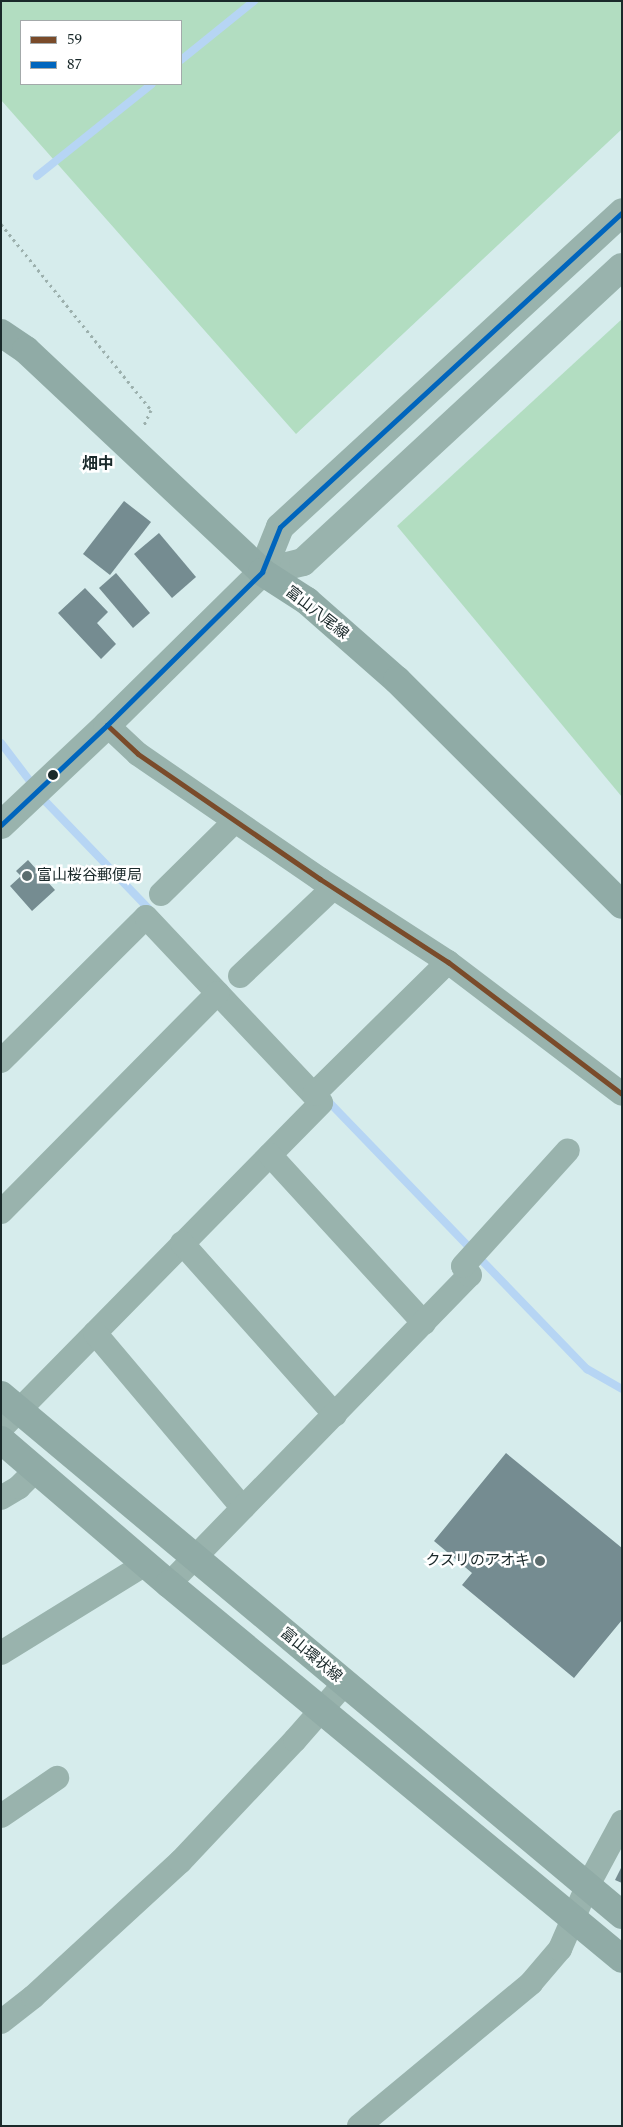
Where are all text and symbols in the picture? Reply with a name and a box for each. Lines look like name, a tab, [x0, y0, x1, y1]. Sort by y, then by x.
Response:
legend	[20, 20, 182, 85]
text: 59	[67, 28, 82, 51]
text: 87	[67, 53, 82, 76]
district label: 畑中	[82, 454, 114, 474]
street label: 富山八尾線	[282, 583, 352, 643]
unlabelled marker	[48, 770, 58, 780]
place label: 富山桜谷郵便局	[37, 867, 142, 885]
marker: 富山桜谷郵便局	[21, 870, 33, 882]
place label: クスリのアオキ	[425, 1552, 530, 1570]
marker: クスリのアオキ	[534, 1555, 546, 1567]
street label: 富山環状線	[276, 1624, 346, 1686]

